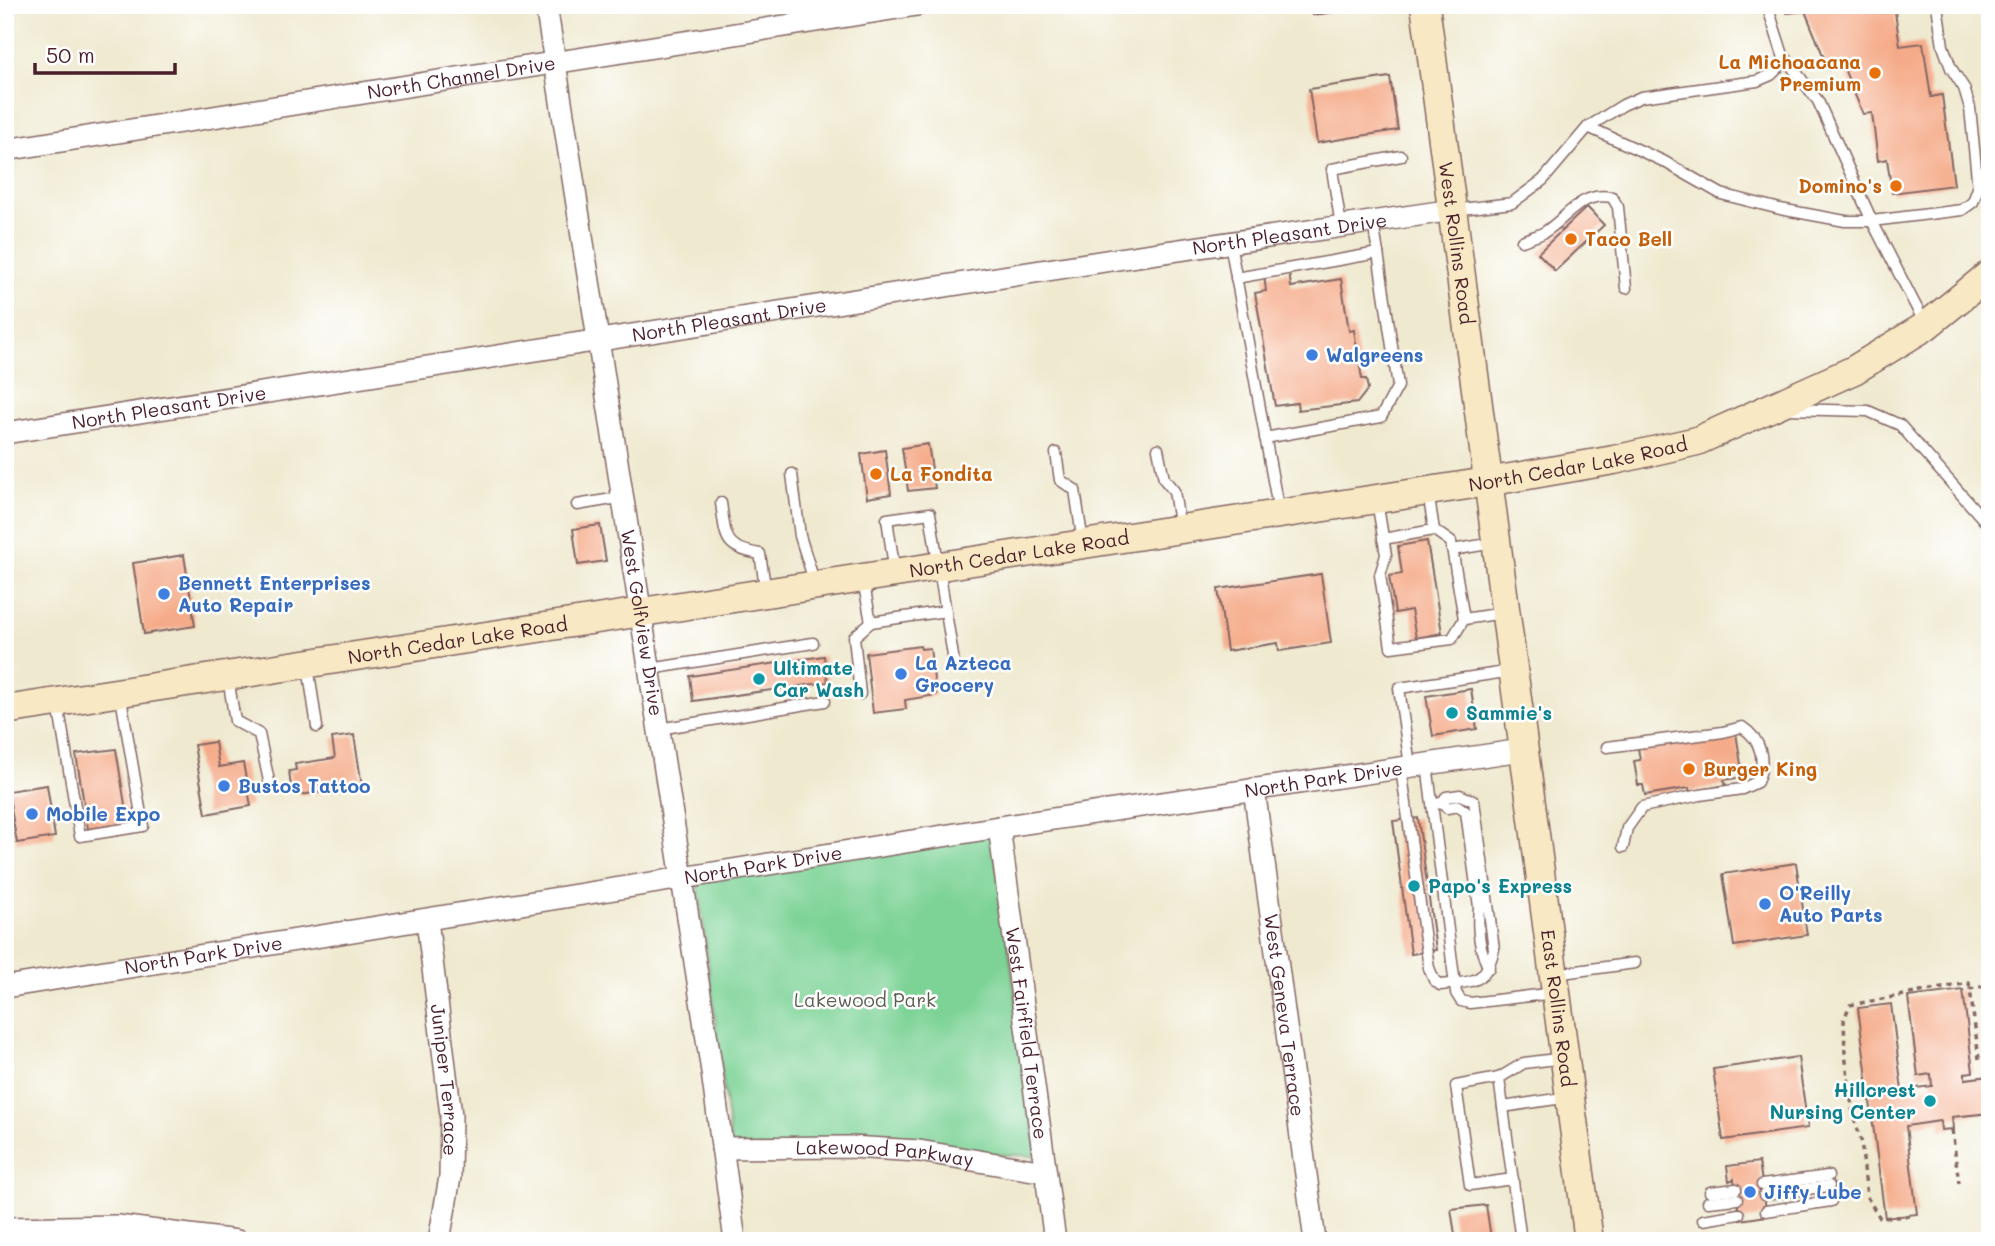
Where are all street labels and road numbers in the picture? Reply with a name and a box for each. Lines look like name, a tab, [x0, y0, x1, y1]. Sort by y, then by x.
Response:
street label: North Channel Drive	[365, 50, 557, 104]
street label: West Rollins Road	[1434, 160, 1480, 326]
street label: North Pleasant Drive	[1191, 207, 1389, 260]
street label: North Pleasant Drive	[630, 292, 828, 347]
street label: North Pleasant Drive	[70, 379, 268, 434]
street label: North Cedar Lake Road	[1467, 431, 1690, 497]
street label: North Cedar Lake Road	[907, 524, 1131, 583]
street label: West Golfview Drive	[616, 527, 669, 718]
street label: North Cedar Lake Road	[346, 611, 569, 669]
street label: North Park Drive	[1243, 755, 1404, 803]
street label: North Park Drive	[682, 839, 844, 889]
street label: West Geneva Terrace	[1259, 912, 1311, 1118]
street label: West Fairfield Terrace	[1001, 925, 1054, 1141]
street label: East Rollins Road	[1536, 928, 1581, 1088]
street label: North Park Drive	[123, 930, 284, 980]
street label: Juniper Terrace	[425, 1002, 464, 1156]
street label: Lakewood Parkway	[796, 1134, 976, 1172]

